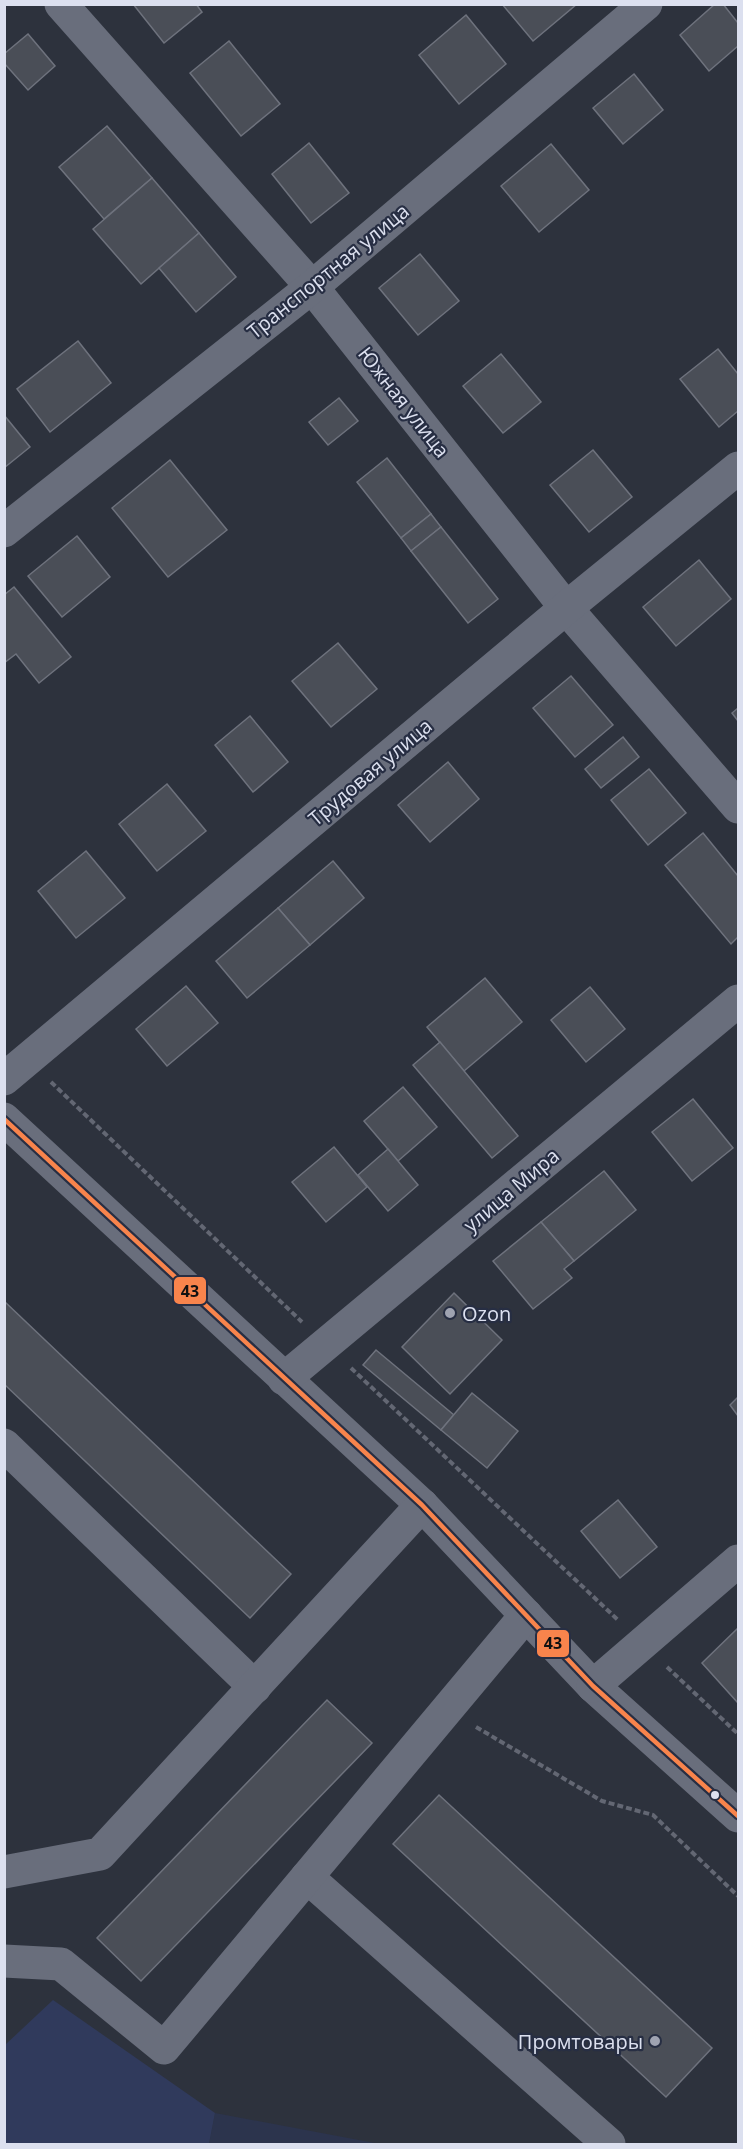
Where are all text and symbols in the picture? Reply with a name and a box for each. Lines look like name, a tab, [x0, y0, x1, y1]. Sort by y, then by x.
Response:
street label: Транспортная улица	[242, 197, 414, 345]
street label: Южная улица	[352, 341, 456, 463]
street label: Трудовая улица	[303, 712, 437, 832]
street label: улица Мира	[457, 1142, 565, 1238]
line badge: 43	[173, 1276, 207, 1305]
text: 43	[181, 1280, 199, 1302]
place label: Ozon	[462, 1300, 511, 1327]
marker: Ozon	[443, 1306, 457, 1320]
line badge: 43	[536, 1629, 570, 1658]
text: 43	[544, 1632, 562, 1654]
unlabelled marker	[709, 1789, 721, 1801]
place label: Промтовары	[518, 2028, 643, 2055]
marker: Промтовары	[648, 2034, 662, 2048]

